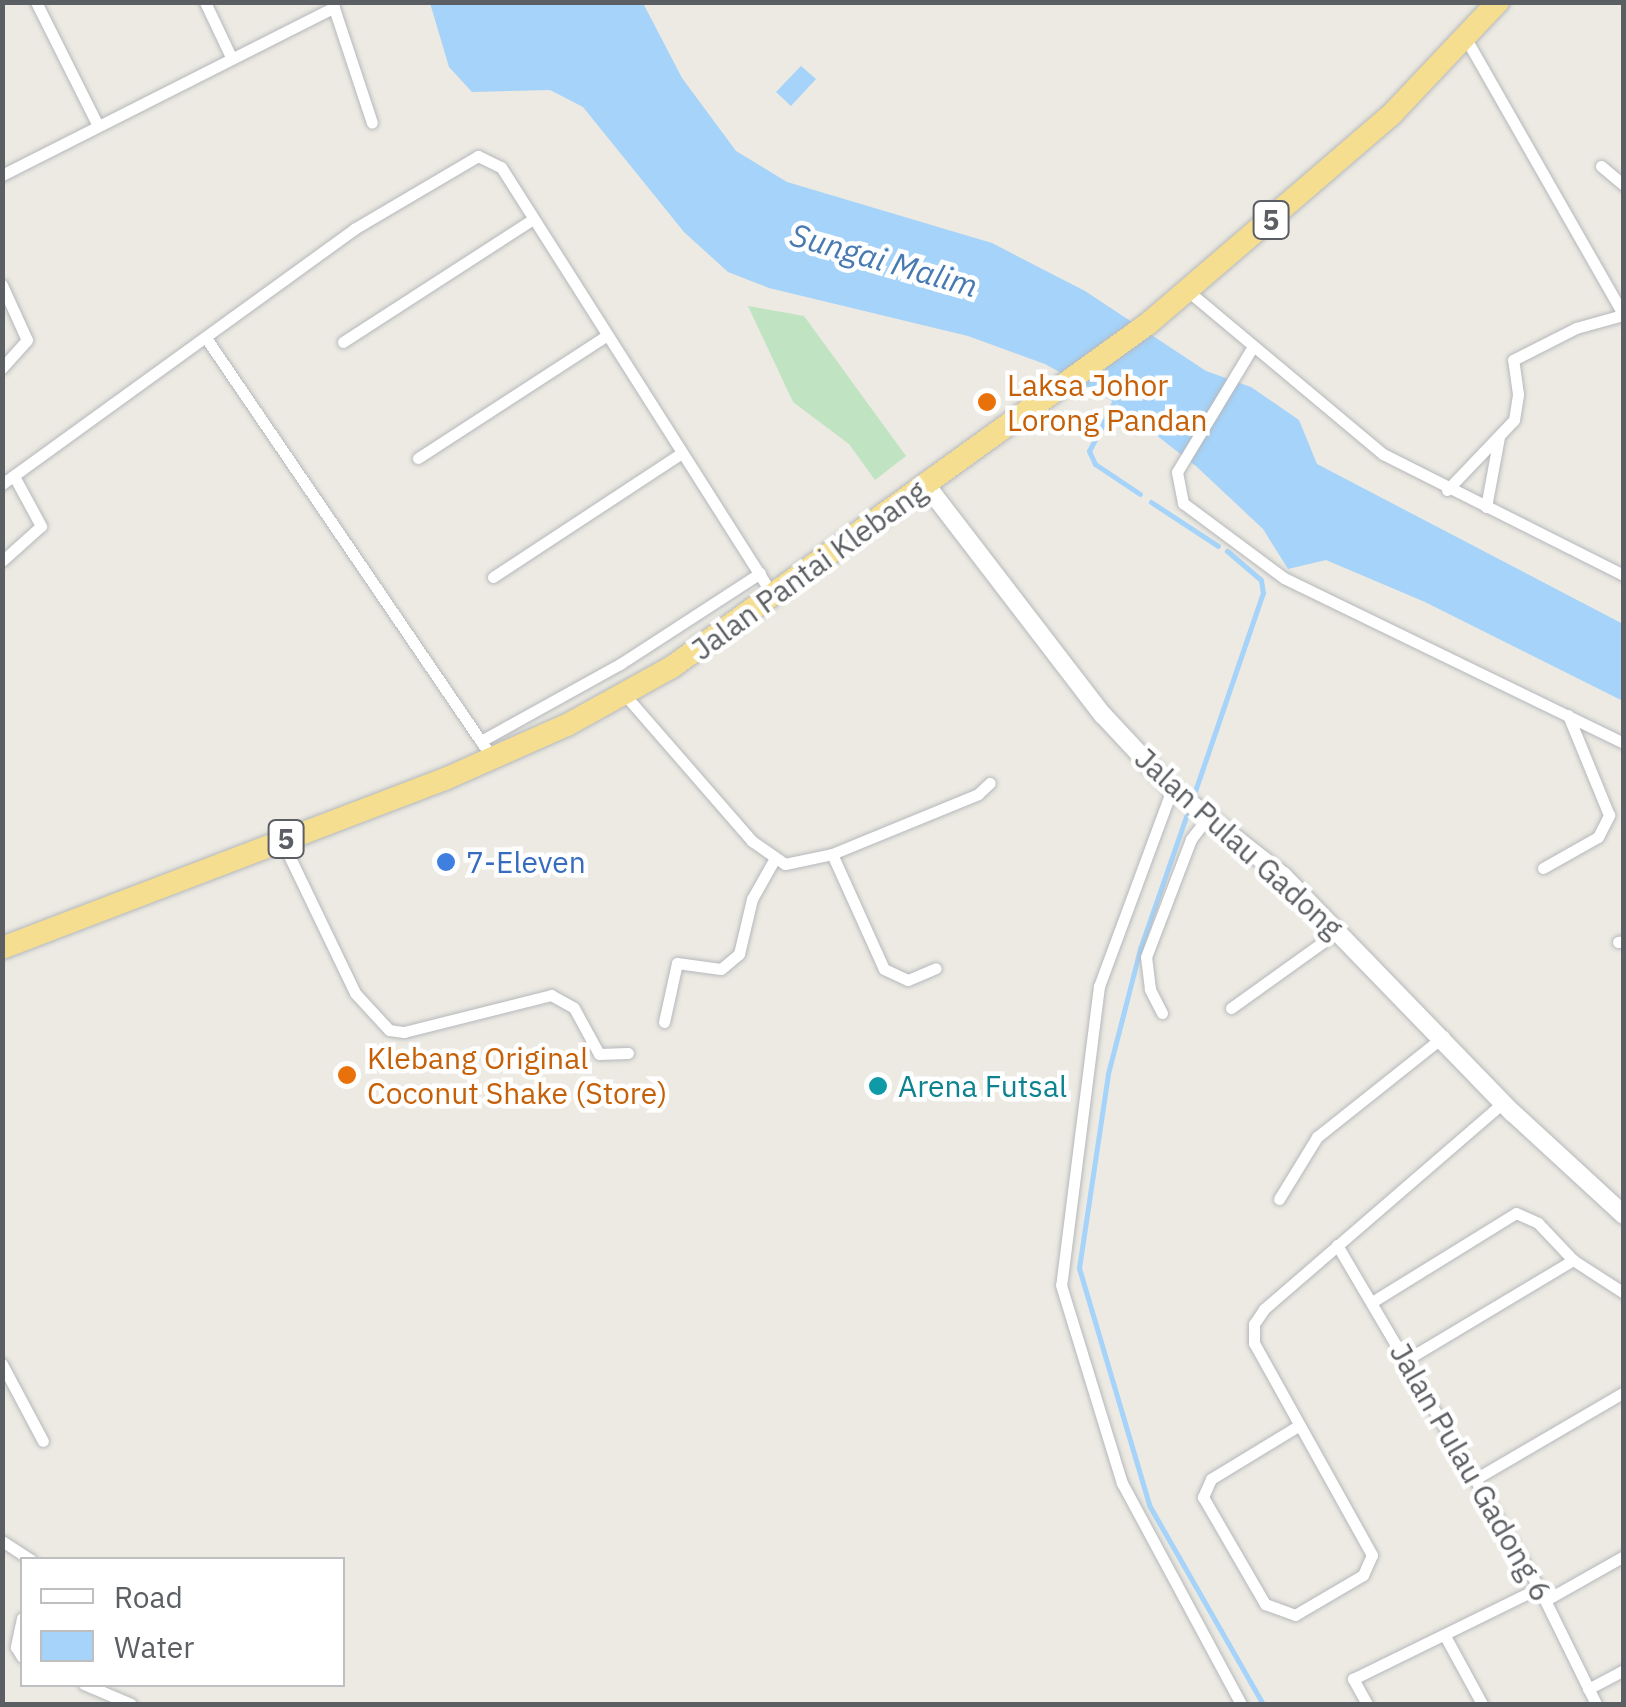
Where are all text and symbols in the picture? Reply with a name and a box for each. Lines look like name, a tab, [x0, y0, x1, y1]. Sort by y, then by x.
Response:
road number: 5	[1251, 197, 1291, 243]
water label: Sungai Malim	[786, 215, 982, 305]
place label: Laksa Johor Lorong Pandan	[1007, 367, 1208, 438]
marker: Laksa Johor Lorong Pandan	[976, 391, 998, 413]
street label: Jalan Pantai Klebang	[684, 473, 934, 667]
street label: Jalan Pulau Gadong	[1128, 740, 1350, 946]
road number: 5	[266, 816, 306, 862]
place label: 7-Eleven	[466, 844, 586, 880]
marker: 7-Eleven	[435, 851, 457, 873]
place label: Klebang Original Coconut Shake (Store)	[367, 1040, 667, 1110]
marker: Klebang Original Coconut Shake (Store)	[336, 1064, 358, 1086]
place label: Arena Futsal	[898, 1068, 1067, 1104]
marker: Arena Futsal	[867, 1075, 889, 1097]
street label: Jalan Pulau Gadong 6	[1382, 1336, 1560, 1608]
legend	[20, 1557, 345, 1687]
text: Road	[114, 1577, 183, 1616]
text: Water	[114, 1627, 194, 1666]

